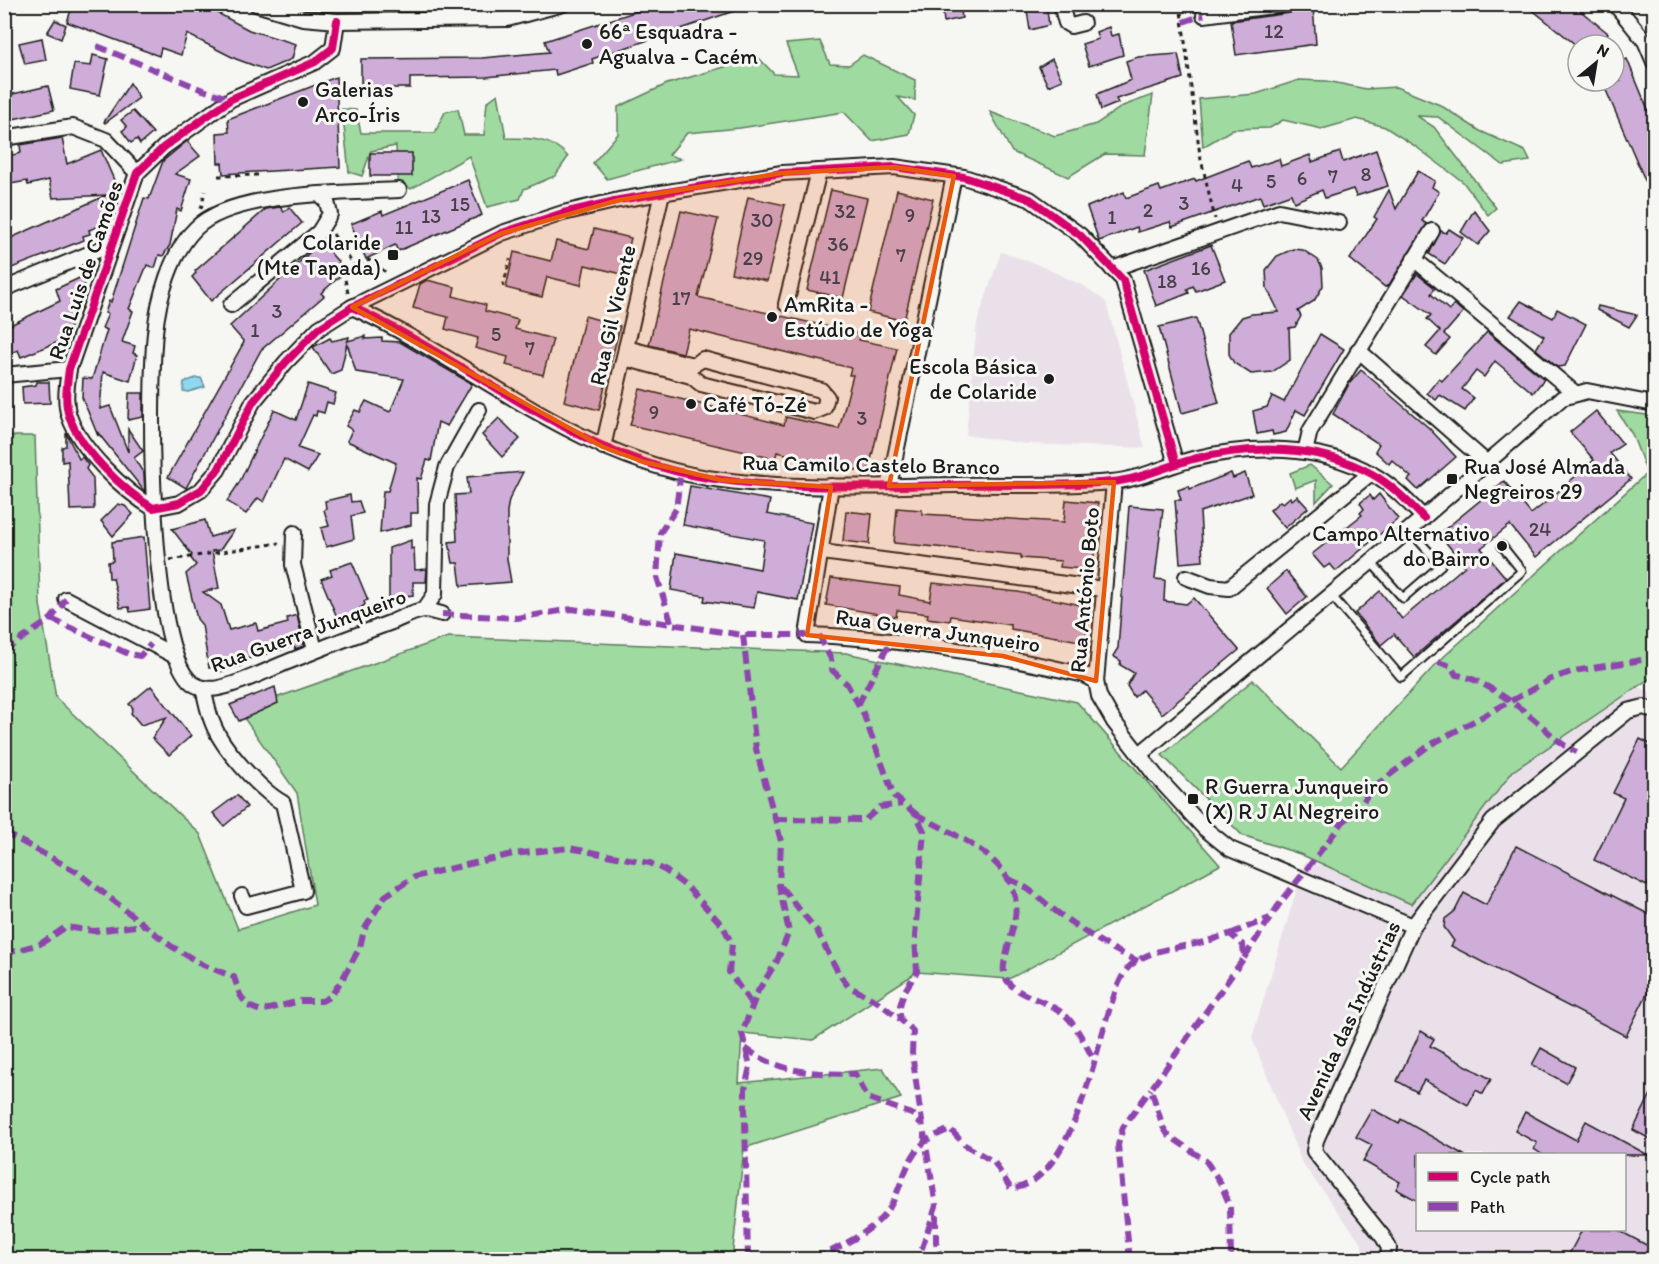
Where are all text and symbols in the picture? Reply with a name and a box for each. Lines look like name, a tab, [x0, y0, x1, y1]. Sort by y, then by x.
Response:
place label: 66ª Esquadra - Agualva - Cacém	[599, 18, 758, 70]
house number: 12	[1264, 19, 1284, 43]
north arrow	[1566, 33, 1626, 93]
marker: 66ª Esquadra - Agualva - Cacém	[580, 37, 594, 51]
text: N	[1594, 40, 1613, 61]
place label: Galerias Arco-Íris	[315, 76, 400, 128]
marker: Galerias Arco-Íris	[296, 95, 310, 109]
house number: 8	[1361, 162, 1372, 186]
house number: 7	[1328, 164, 1338, 188]
house number: 6	[1297, 166, 1307, 190]
house number: 5	[1266, 169, 1276, 193]
house number: 4	[1231, 173, 1243, 197]
street label: Rua Luis de Camões	[42, 177, 129, 363]
house number: 3	[1179, 191, 1190, 215]
house number: 15	[450, 192, 470, 216]
house number: 2	[1143, 198, 1154, 222]
house number: 32	[834, 199, 856, 223]
house number: 9	[905, 203, 915, 227]
house number: 13	[421, 204, 441, 228]
house number: 1	[1107, 205, 1117, 229]
house number: 30	[750, 208, 774, 232]
house number: 11	[395, 215, 413, 239]
place label: Colaride (Mte Tapada)	[257, 229, 381, 281]
house number: 36	[827, 232, 849, 256]
street label: Rua Gil Vicente	[583, 242, 642, 388]
house number: 7	[896, 243, 906, 267]
house number: 29	[743, 246, 763, 270]
marker: Colaride (Mte Tapada)	[386, 248, 400, 262]
house number: 16	[1191, 256, 1211, 280]
house number: 41	[819, 265, 841, 289]
house number: 18	[1157, 269, 1177, 293]
house number: 17	[671, 286, 691, 310]
place label: AmRita - Estúdio de Yôga	[784, 291, 933, 343]
house number: 3	[272, 299, 283, 323]
marker: AmRita - Estúdio de Yôga	[765, 310, 779, 324]
house number: 1	[250, 318, 260, 342]
house number: 5	[491, 322, 501, 346]
house number: 7	[525, 336, 535, 360]
place label: Escola Básica de Colaride	[909, 353, 1038, 405]
marker: Escola Básica de Colaride	[1042, 372, 1056, 386]
place label: Café Tó-Zé	[703, 391, 807, 418]
marker: Café Tó-Zé	[684, 397, 698, 411]
house number: 9	[649, 400, 659, 424]
house number: 3	[857, 406, 868, 430]
street label: Rua Camilo Castelo Branco	[742, 449, 1000, 480]
place label: Rua José Almada Negreiros 29	[1464, 453, 1625, 505]
marker: Rua José Almada Negreiros 29	[1445, 472, 1459, 486]
street label: Rua António Boto	[1064, 506, 1105, 674]
house number: 24	[1529, 517, 1551, 541]
place label: Campo Alternativo do Bairro	[1312, 520, 1490, 572]
marker: Campo Alternativo do Bairro	[1495, 539, 1509, 553]
street label: Rua Guerra Junqueiro	[207, 582, 410, 678]
street label: Rua Guerra Junqueiro	[834, 603, 1042, 658]
place label: R Guerra Junqueiro (X) R J Al Negreiro	[1205, 773, 1389, 825]
marker: R Guerra Junqueiro (X) R J Al Negreiro	[1186, 792, 1200, 806]
street label: Avenida das Indústrias	[1290, 916, 1406, 1124]
legend	[1416, 1153, 1626, 1231]
text: Cycle path	[1470, 1166, 1551, 1188]
text: Path	[1470, 1196, 1505, 1218]

